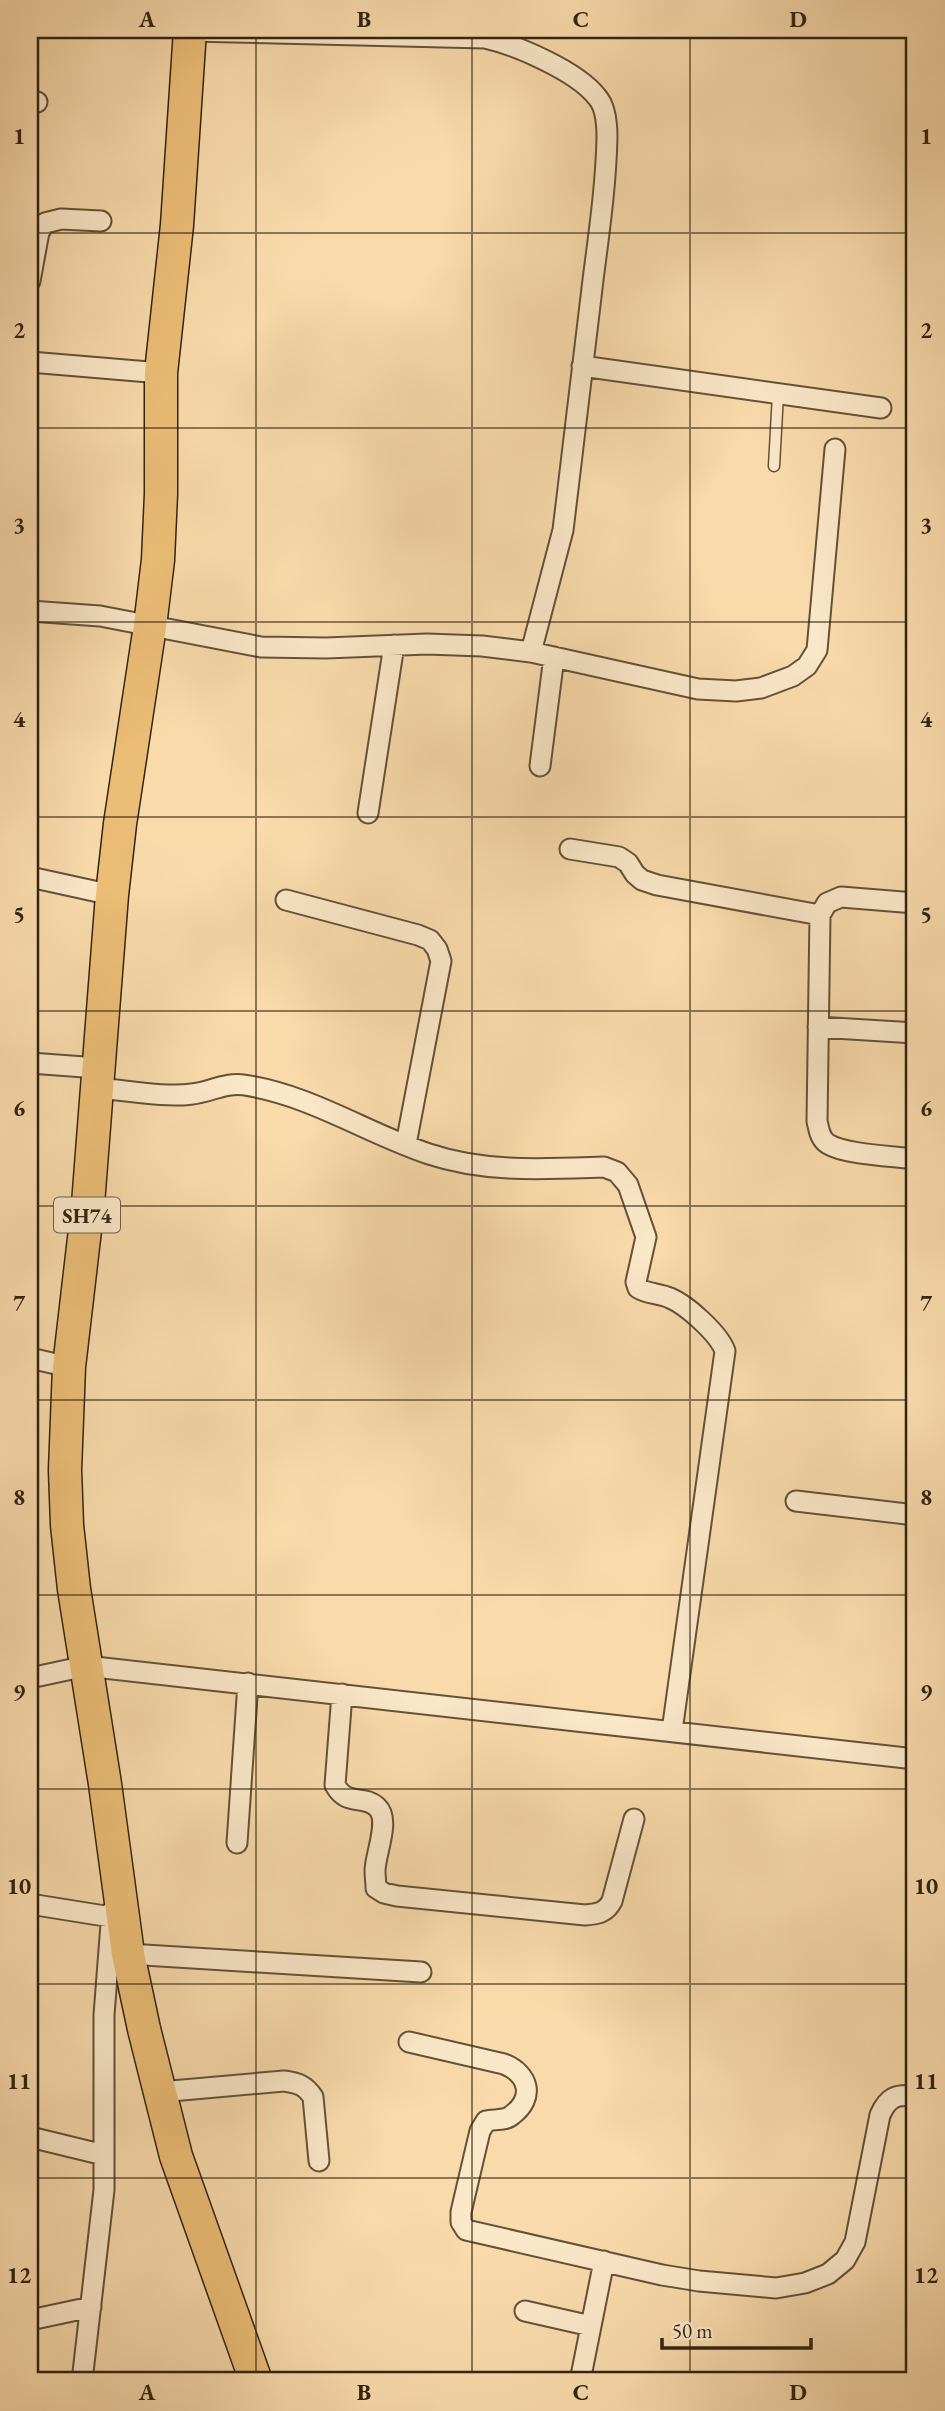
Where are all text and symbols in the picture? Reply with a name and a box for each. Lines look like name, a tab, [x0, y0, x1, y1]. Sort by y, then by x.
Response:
text: A	[138, 4, 156, 34]
text: B	[357, 4, 371, 34]
text: C	[573, 4, 589, 34]
text: D	[789, 4, 807, 34]
text: 1	[13, 121, 25, 151]
text: 1	[920, 121, 932, 151]
text: 2	[13, 315, 25, 345]
text: 2	[920, 315, 932, 345]
text: 3	[13, 510, 25, 540]
text: 3	[920, 510, 932, 540]
text: 4	[13, 704, 26, 734]
text: 4	[920, 704, 933, 734]
text: 5	[13, 899, 25, 929]
text: 5	[920, 899, 932, 929]
text: 6	[13, 1093, 25, 1123]
text: 6	[920, 1093, 932, 1123]
road number: SH74	[54, 1198, 120, 1232]
text: 7	[13, 1288, 26, 1318]
text: 7	[920, 1288, 933, 1318]
text: 8	[13, 1482, 25, 1512]
text: 8	[920, 1482, 932, 1512]
text: 9	[13, 1677, 25, 1707]
text: 9	[920, 1677, 932, 1707]
text: 10	[7, 1871, 31, 1901]
text: 10	[914, 1871, 938, 1901]
text: 11	[7, 2066, 31, 2096]
text: 11	[914, 2066, 938, 2096]
text: 12	[7, 2260, 31, 2290]
text: 12	[914, 2260, 938, 2290]
scale bar	[662, 2306, 810, 2350]
text: 50 m	[672, 2317, 713, 2344]
text: A	[138, 2377, 156, 2407]
text: B	[357, 2377, 371, 2407]
text: C	[573, 2377, 589, 2407]
text: D	[789, 2377, 807, 2407]

